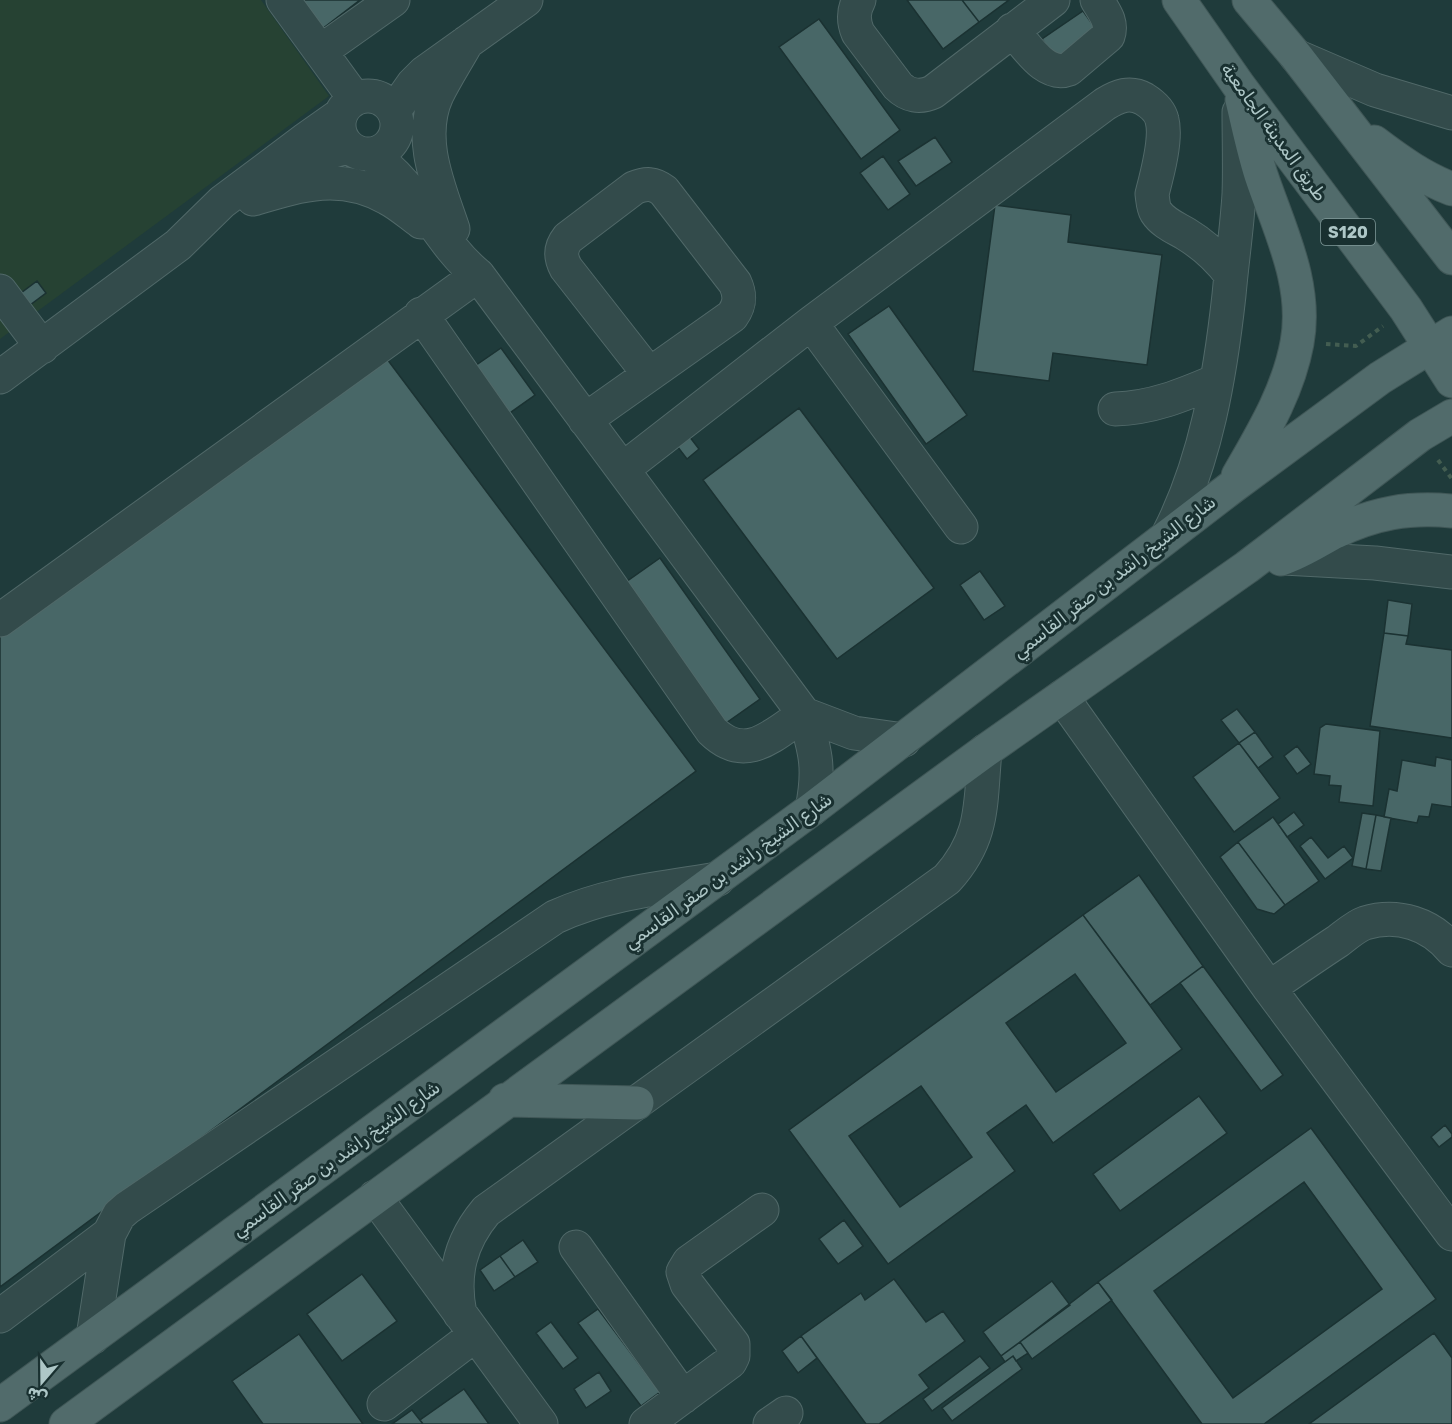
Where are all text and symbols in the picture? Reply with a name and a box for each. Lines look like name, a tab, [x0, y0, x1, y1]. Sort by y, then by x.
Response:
street label: طريق المدينة الجامعية	[1217, 59, 1331, 205]
road number: S120	[1321, 219, 1375, 245]
street label: شارع الشيخ راشد بن صقر القاسمي	[1008, 491, 1221, 665]
street label: شارع الشيخ راشد بن صقر القاسمي	[620, 788, 837, 956]
street label: شارع الشيخ راشد بن صقر القاسمي	[228, 1076, 445, 1244]
north arrow	[12, 1352, 72, 1412]
text: ش	[24, 1383, 50, 1408]

